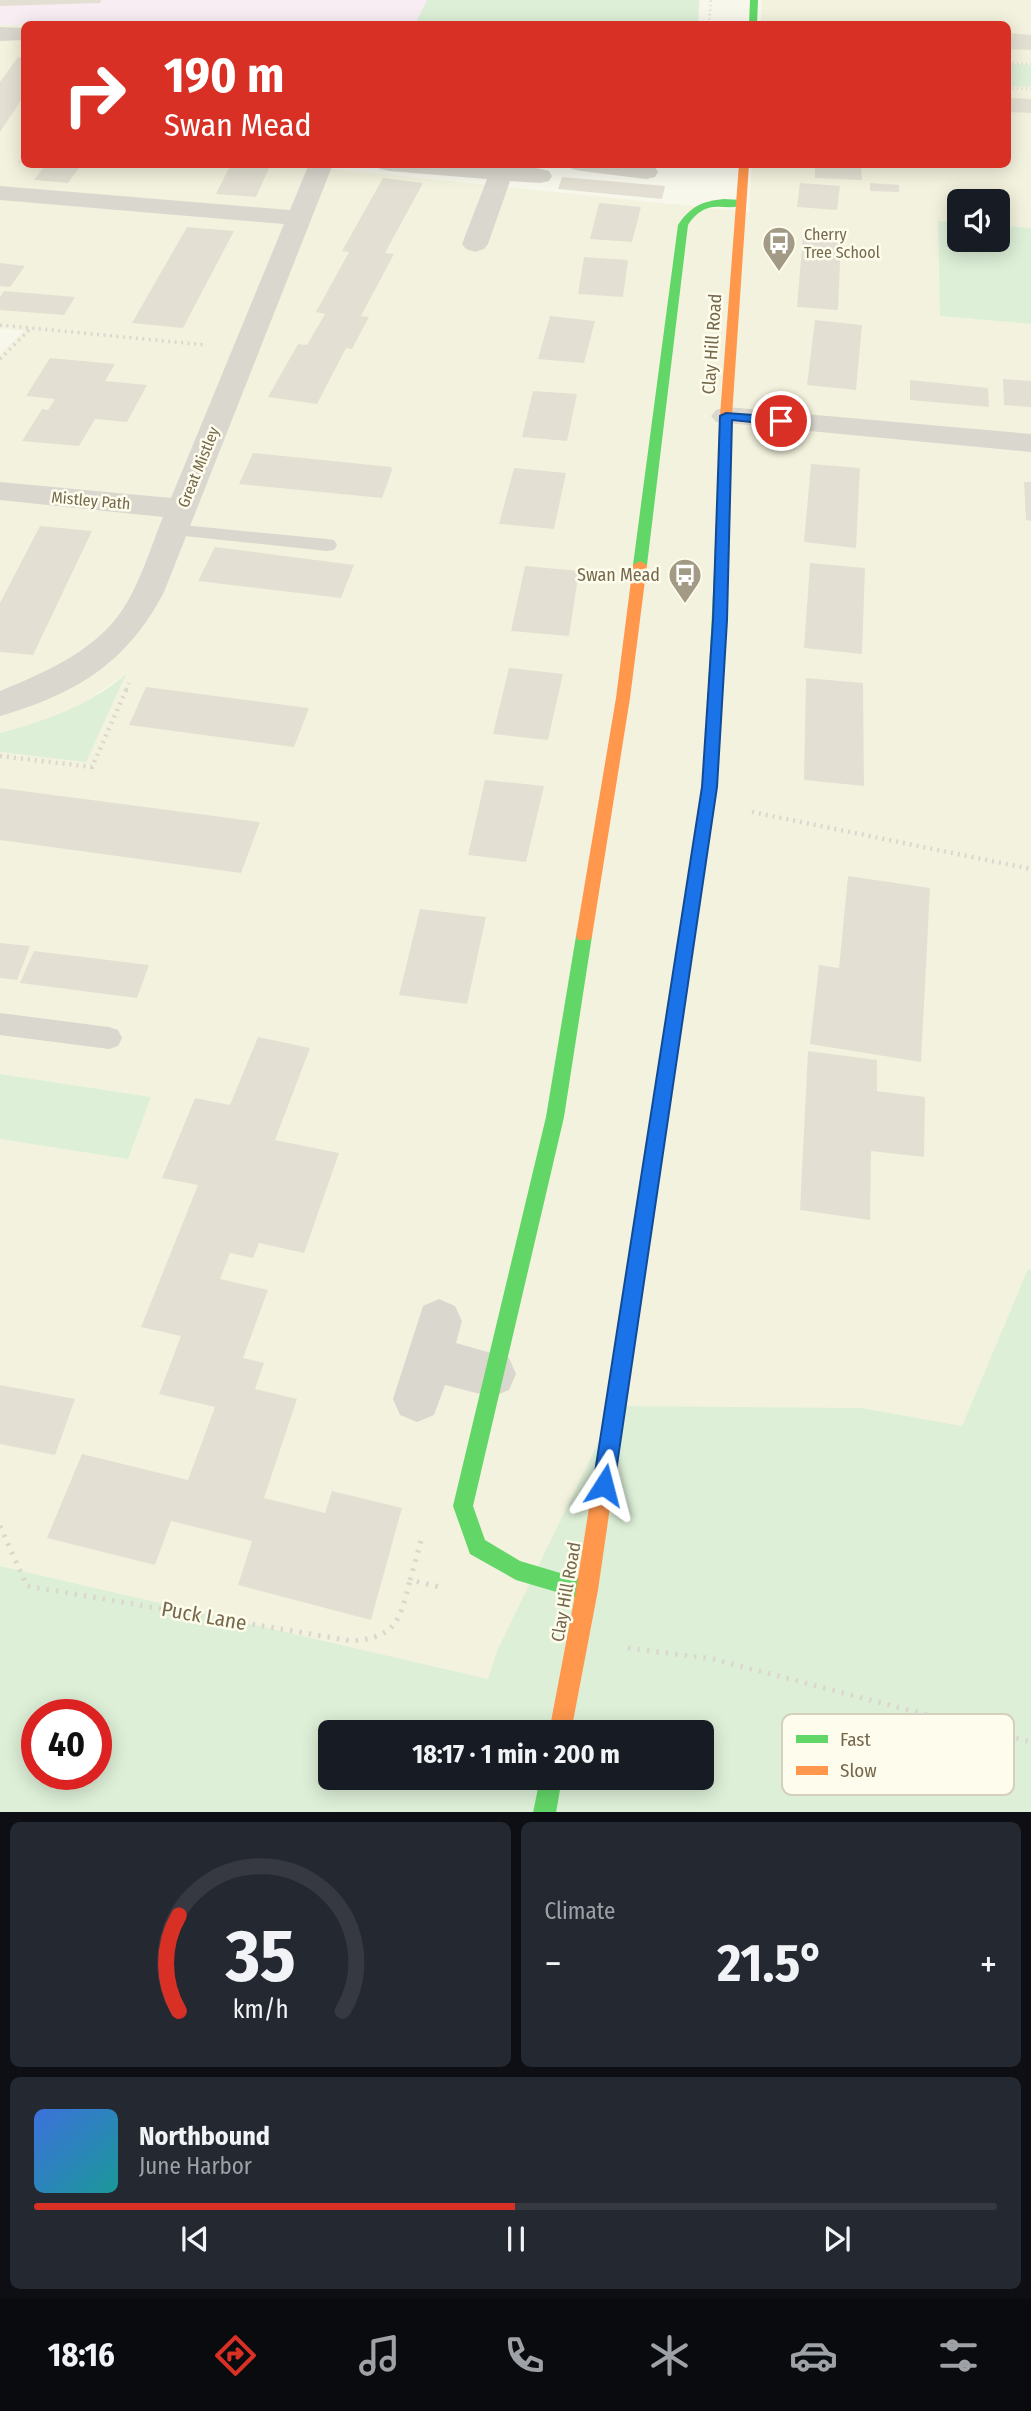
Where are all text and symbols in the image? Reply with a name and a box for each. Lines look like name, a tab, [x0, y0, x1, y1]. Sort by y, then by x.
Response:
text: 190 m	[164, 46, 284, 105]
icon: right	[49, 49, 140, 140]
text: Swan Mead	[164, 106, 312, 144]
map controls	[947, 189, 1010, 252]
button: sound	[947, 189, 1010, 252]
bus stop icon: Cherry Tree School	[760, 224, 798, 273]
place label: Cherry Tree School	[804, 225, 880, 262]
street label: Clay Hill Road	[698, 293, 726, 395]
pin	[751, 391, 811, 451]
icon: arrive	[762, 402, 800, 440]
street label: Great Mistley	[174, 423, 224, 510]
street label: Mistley Path	[51, 488, 131, 513]
bus stop icon: Swan Mead	[666, 556, 704, 605]
place label: Swan Mead	[577, 564, 660, 586]
position arrow	[567, 1448, 641, 1522]
street label: Clay Hill Road	[546, 1540, 586, 1644]
street label: Puck Lane	[159, 1596, 249, 1636]
speed limit sign: 40	[21, 1699, 112, 1790]
legend	[782, 1714, 1014, 1795]
text: Fast	[840, 1728, 871, 1751]
text: 18:17 · 1 min · 200 m	[412, 1739, 620, 1770]
text: Slow	[840, 1759, 877, 1782]
text: Climate	[545, 1897, 615, 1925]
text: 35	[224, 1913, 295, 2000]
text: 21.5°	[717, 1932, 824, 1995]
text: −	[545, 1941, 562, 1987]
text: +	[980, 1941, 997, 1987]
text: km/h	[232, 1994, 288, 2024]
text: Northbound	[139, 2121, 270, 2152]
text: June Harbor	[139, 2152, 252, 2180]
icon: previous	[176, 2220, 214, 2258]
icon: pause	[497, 2220, 535, 2258]
icon: next	[818, 2220, 856, 2258]
icon: directions	[211, 2331, 260, 2380]
icon: music	[355, 2331, 404, 2380]
icon: phone	[500, 2331, 549, 2380]
icon: climate	[645, 2331, 694, 2380]
icon: car	[789, 2331, 838, 2380]
icon: filters	[934, 2331, 983, 2380]
text: 18:16	[48, 2336, 115, 2374]

